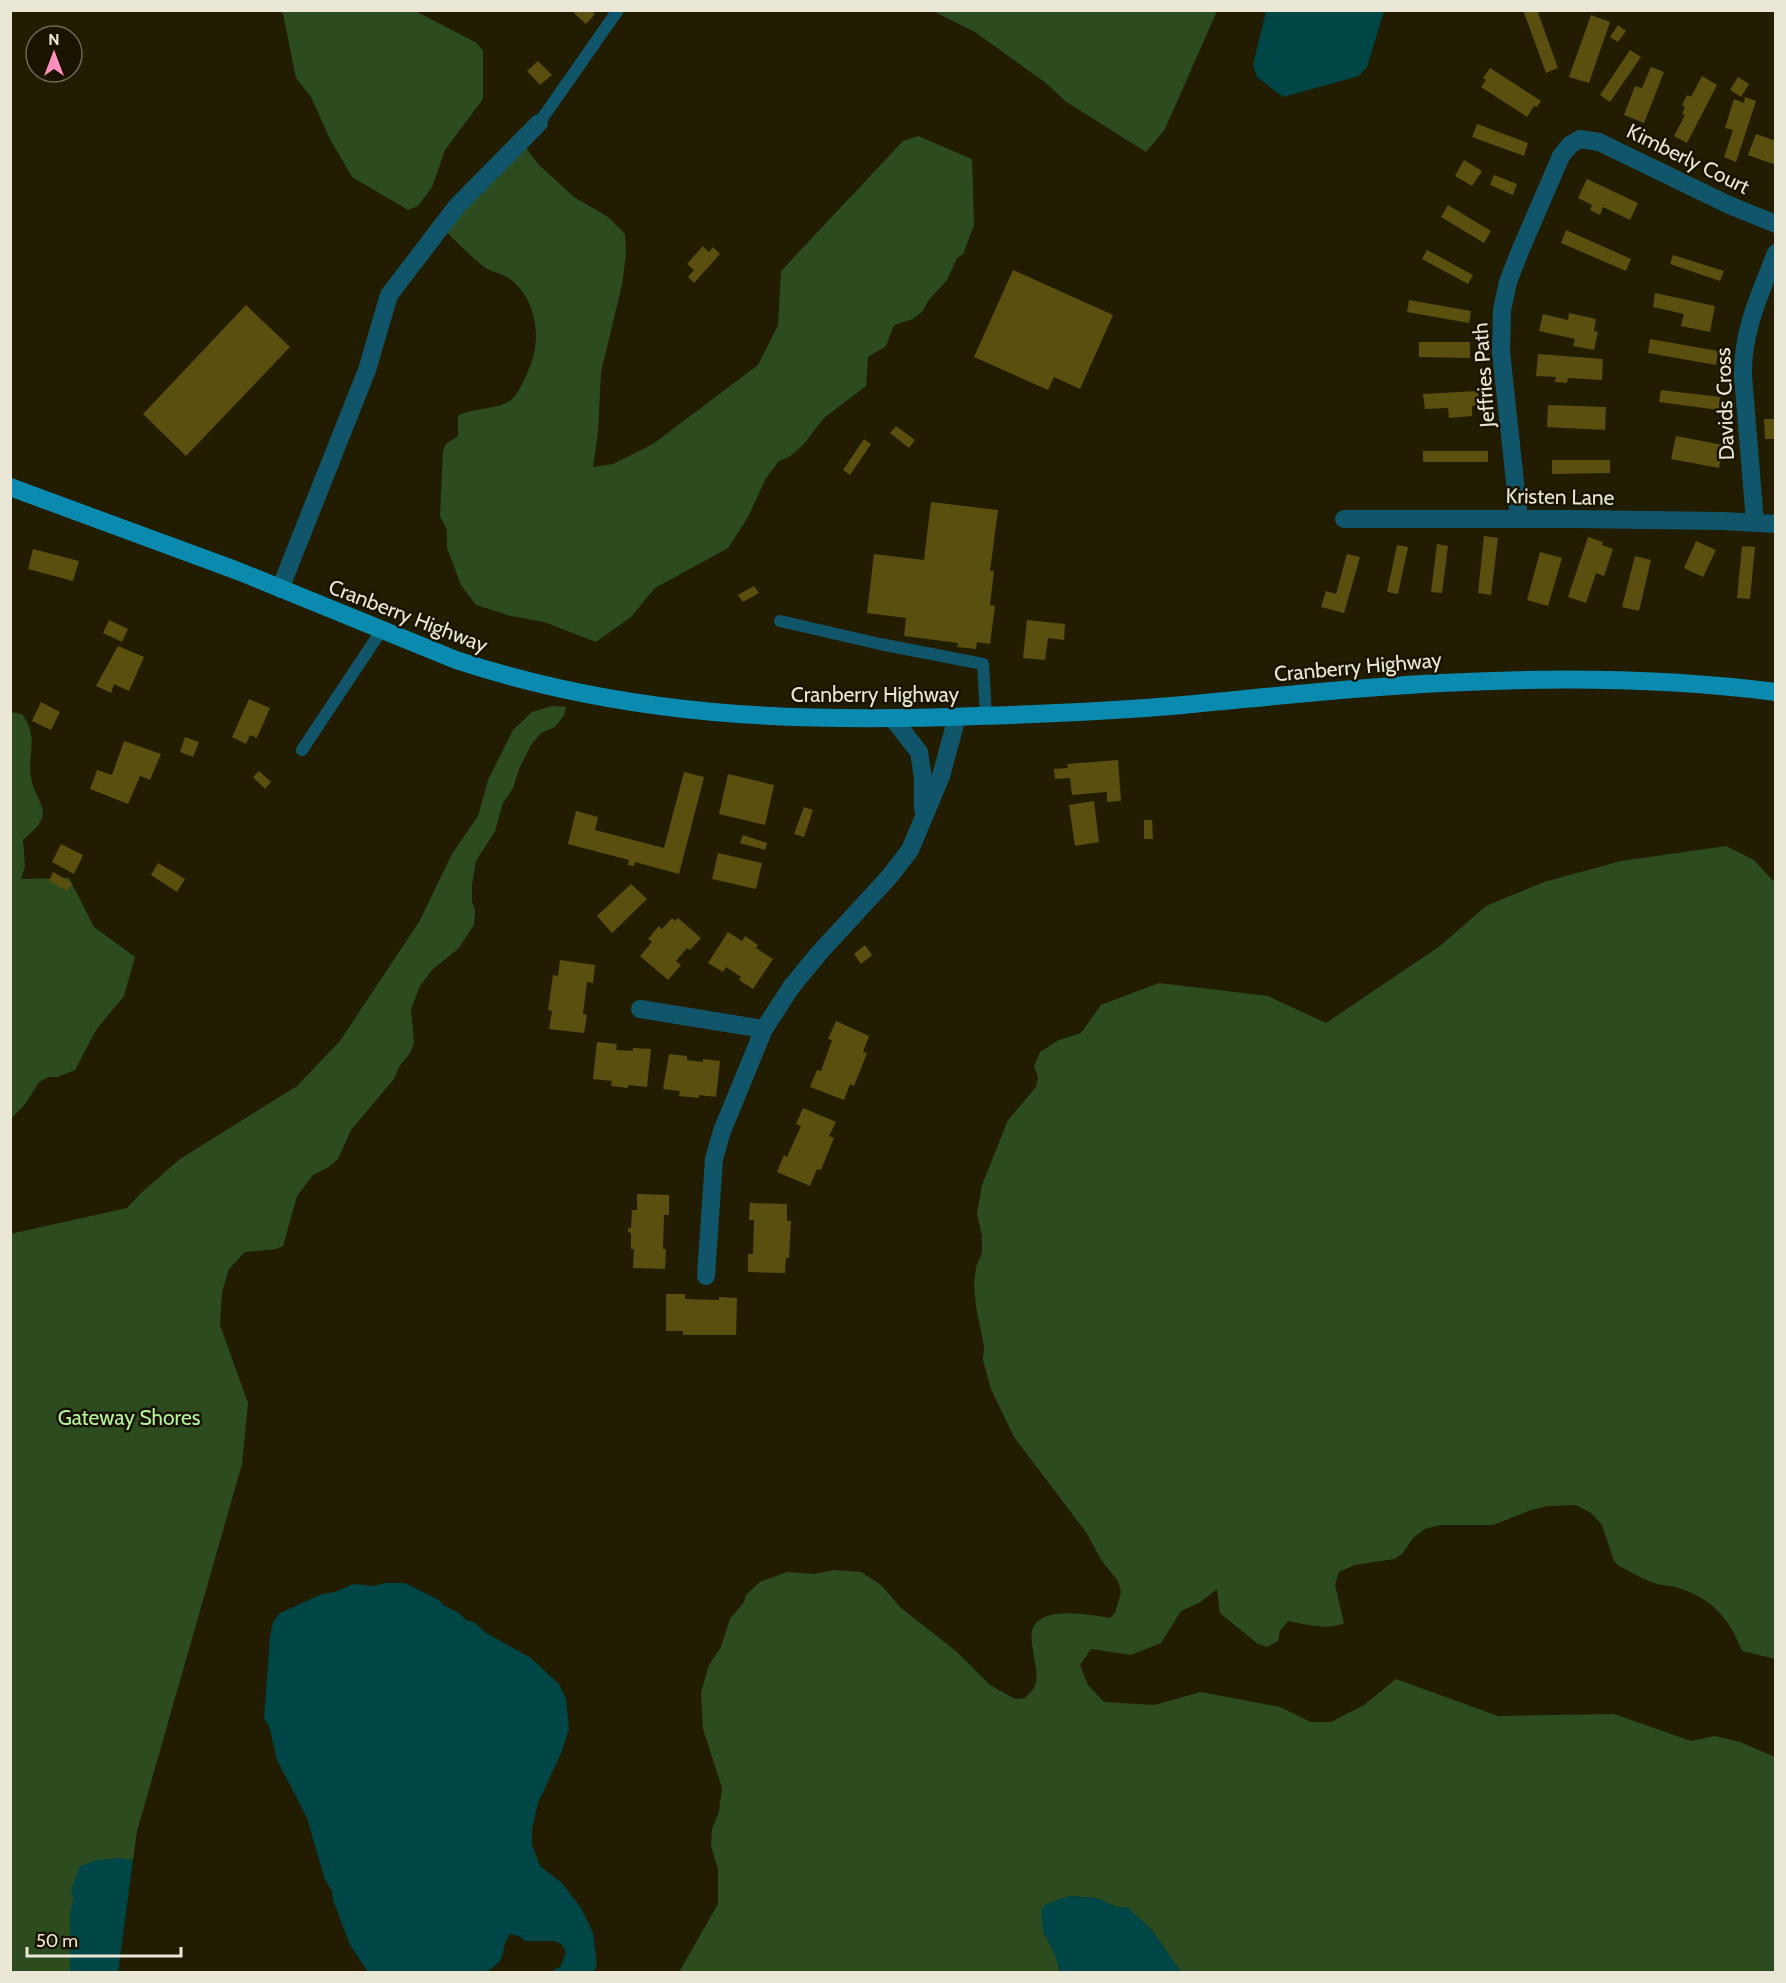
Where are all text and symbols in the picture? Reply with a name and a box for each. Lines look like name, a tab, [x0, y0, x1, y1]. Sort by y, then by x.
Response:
north arrow	[24, 24, 84, 84]
text: N	[48, 30, 60, 49]
street label: Kimberly Court	[1623, 118, 1754, 199]
street label: Jeffries Path	[1467, 322, 1500, 429]
street label: Davids Cross	[1710, 347, 1739, 461]
street label: Kristen Lane	[1505, 483, 1615, 510]
street label: Cranberry Highway	[325, 574, 492, 657]
street label: Cranberry Highway	[1273, 647, 1443, 686]
street label: Cranberry Highway	[791, 682, 960, 707]
park label: Gateway Shores	[58, 1405, 201, 1430]
scale bar	[27, 1920, 182, 1958]
text: 50 m	[36, 1930, 78, 1952]

